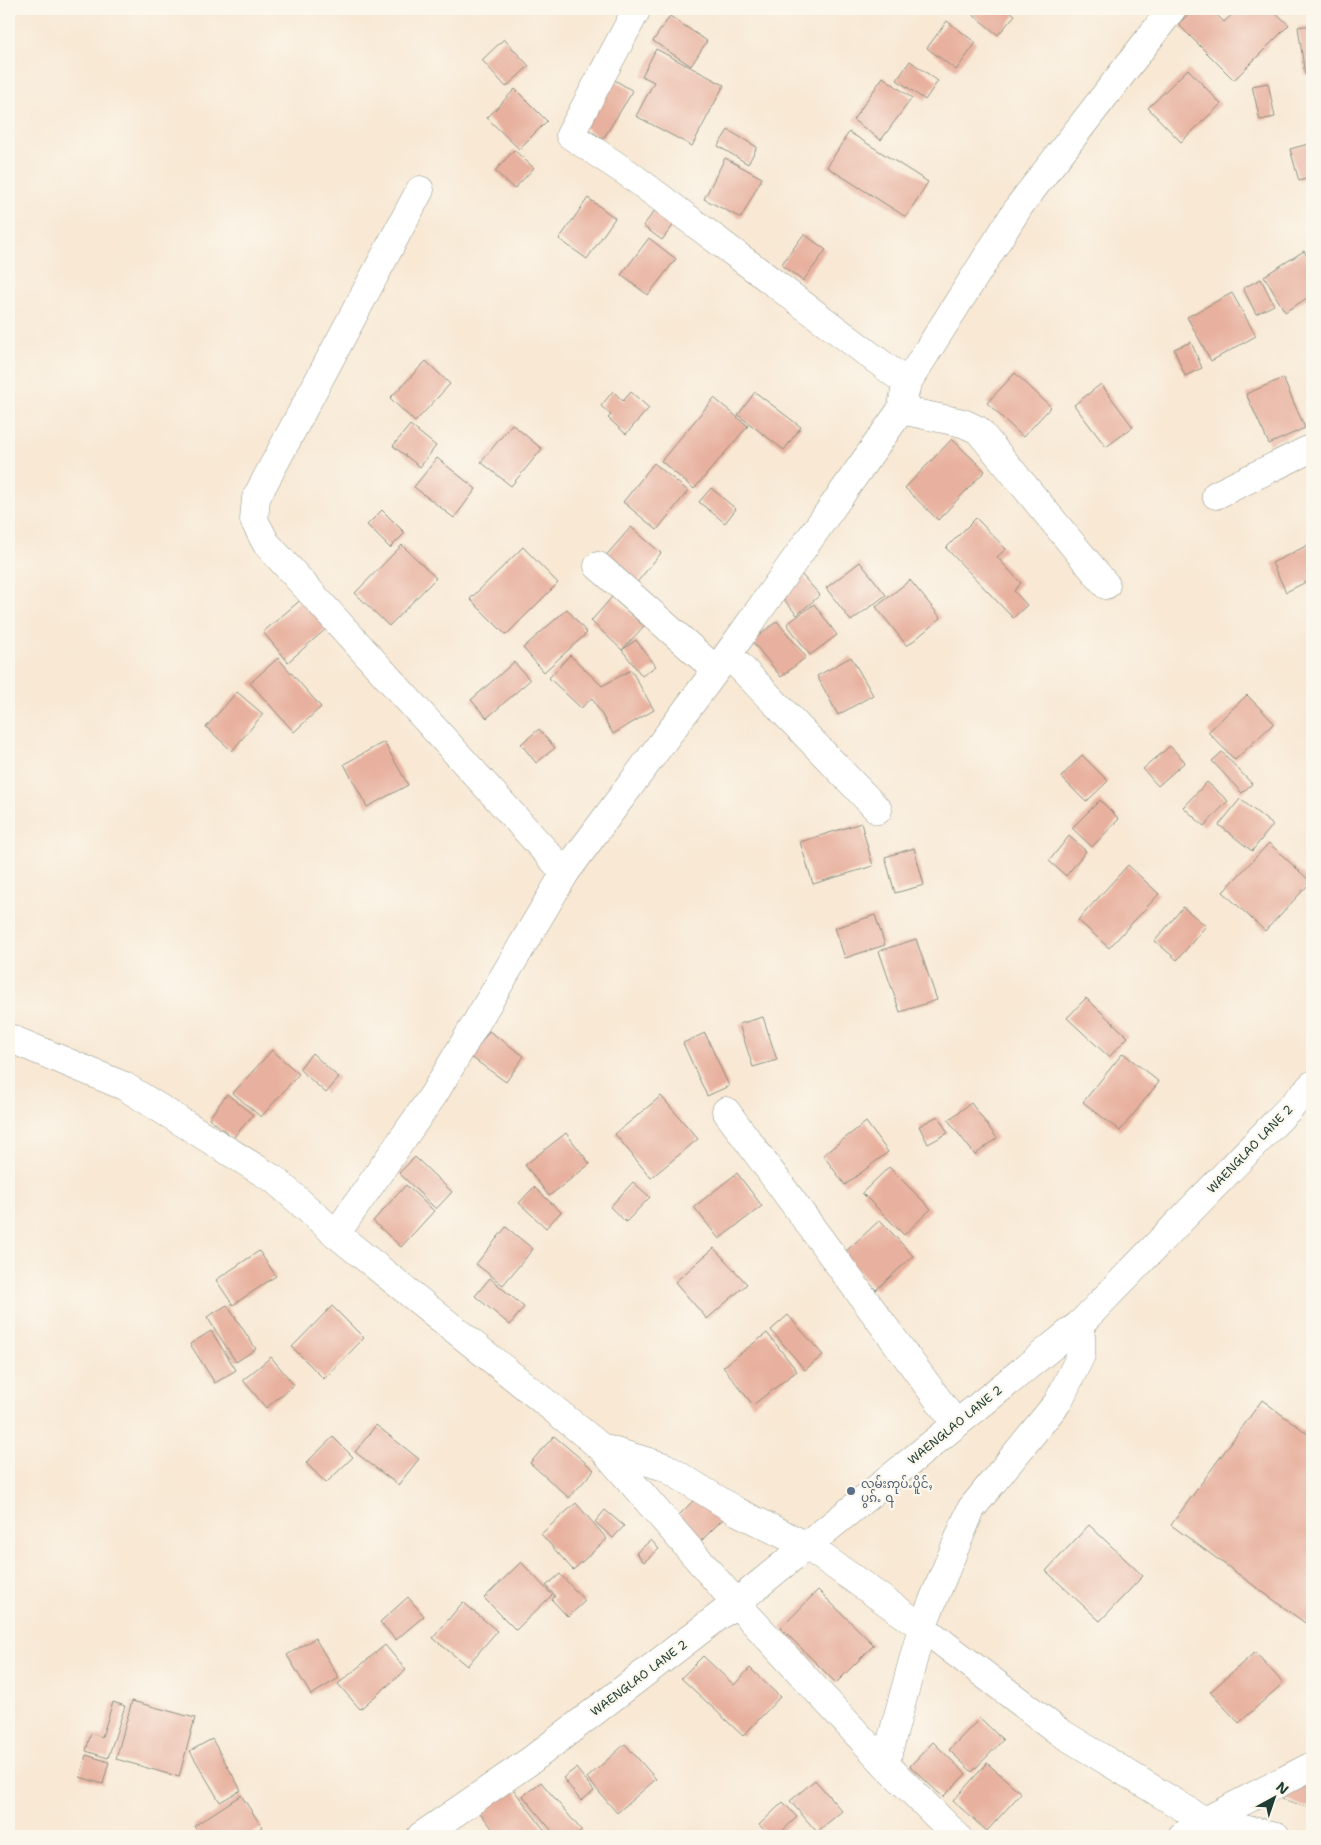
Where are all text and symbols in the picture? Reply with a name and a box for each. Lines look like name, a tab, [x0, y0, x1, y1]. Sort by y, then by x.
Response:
street label: WAENGLAO LANE 2	[1204, 1101, 1296, 1197]
street label: WAENGLAO LANE 2	[904, 1382, 1006, 1468]
place label: လုမ်းဢုပ်ႉပိူင်ႇ ပွၵ်ႉ ႖	[861, 1475, 933, 1508]
marker: လုမ်းဢုပ်ႉပိူင်ႇ ပွၵ်ႉ ႖	[845, 1485, 857, 1497]
street label: WAENGLAO LANE 2	[587, 1636, 691, 1720]
north arrow	[1248, 1772, 1298, 1822]
text: N	[1272, 1778, 1292, 1799]

